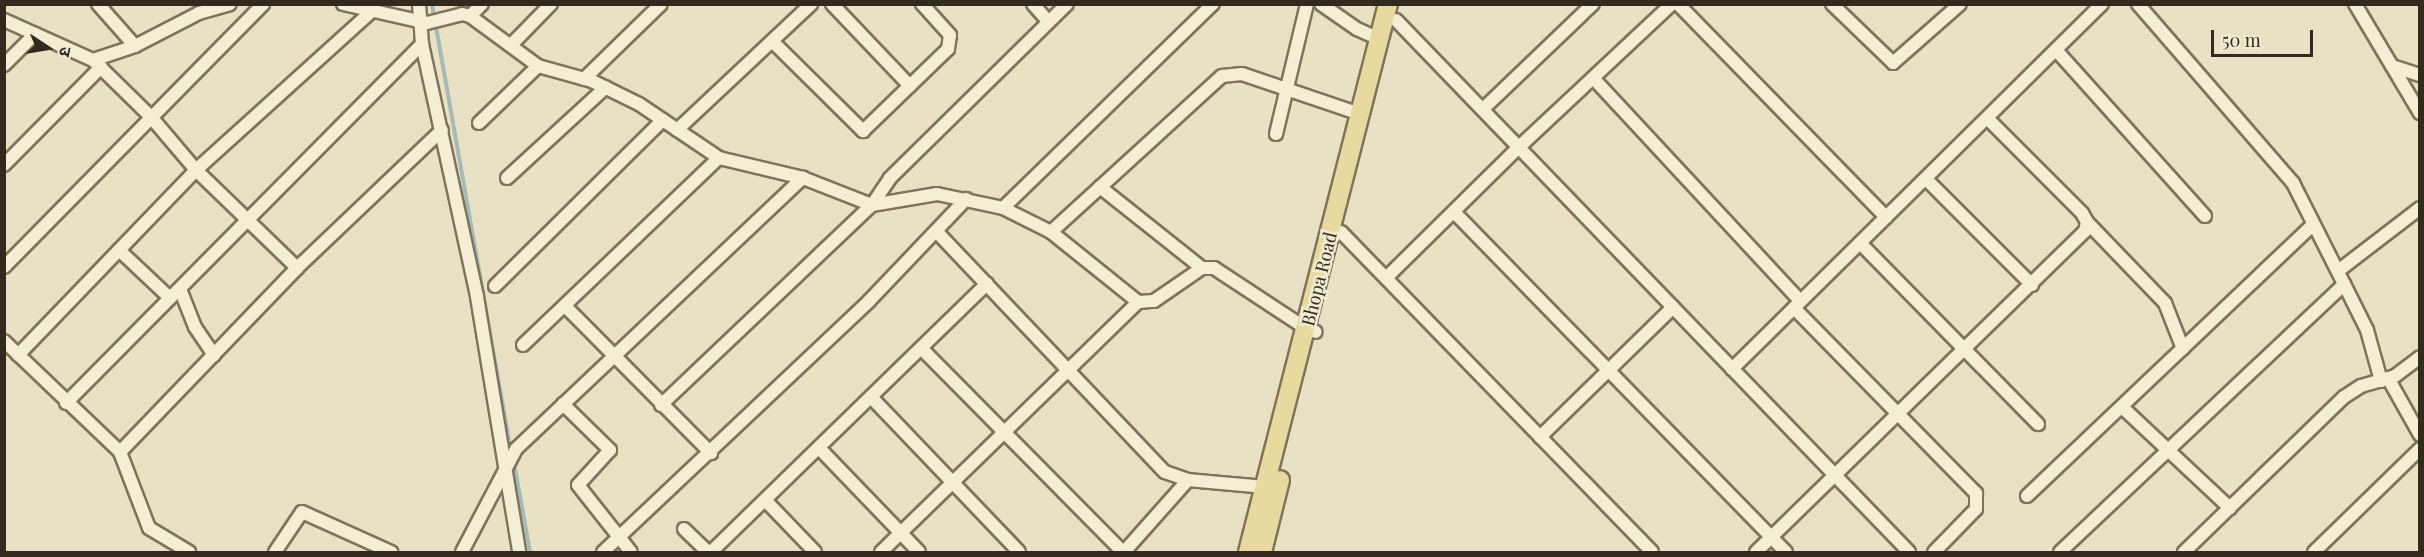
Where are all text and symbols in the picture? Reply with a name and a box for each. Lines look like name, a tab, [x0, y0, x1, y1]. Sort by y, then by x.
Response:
north arrow	[18, 18, 78, 78]
scale bar	[2214, 18, 2316, 56]
text: 50 m	[2222, 28, 2261, 52]
text: उ	[55, 45, 77, 59]
street label: Bhopa Road	[1297, 230, 1341, 328]

